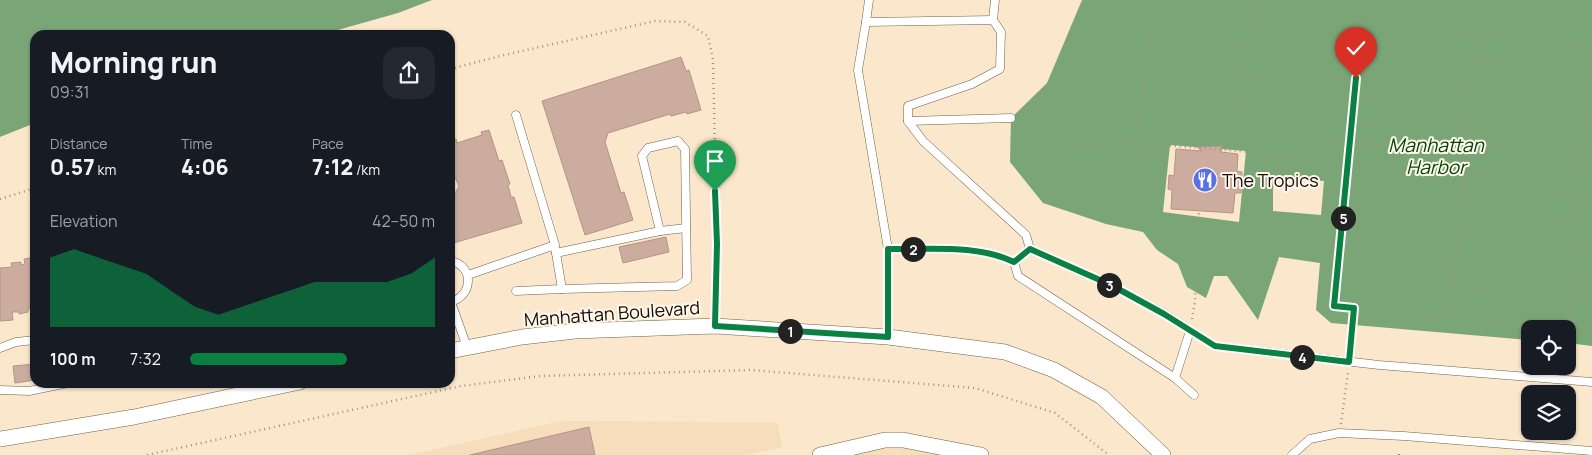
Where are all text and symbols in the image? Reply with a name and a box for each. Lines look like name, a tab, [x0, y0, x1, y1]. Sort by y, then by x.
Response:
pin	[1335, 27, 1377, 78]
icon: check	[1342, 34, 1370, 62]
text: Morning run	[50, 43, 217, 81]
button: share	[383, 47, 435, 99]
text: 09:31	[50, 81, 90, 103]
water label: Manhattan Harbor	[1388, 132, 1484, 180]
text: Distance	[50, 134, 107, 153]
text: Time	[181, 134, 213, 153]
text: Pace	[312, 134, 344, 153]
pin	[694, 140, 736, 191]
icon: arrive	[701, 147, 729, 175]
text: 0.57	[50, 153, 95, 181]
text: 4:06	[181, 153, 229, 181]
text: 7:12	[312, 153, 353, 181]
text: km	[95, 160, 116, 179]
text: /km	[353, 160, 380, 179]
restaurant icon: The Tropics	[1192, 167, 1218, 193]
place label: The Tropics	[1222, 168, 1319, 192]
pin: 5	[1330, 206, 1356, 230]
text: 5	[1339, 209, 1348, 228]
text: Elevation	[50, 210, 118, 232]
text: 42–50 m	[372, 210, 435, 232]
pin: 2	[900, 236, 926, 262]
text: 2	[909, 240, 918, 259]
pin: 3	[1096, 272, 1122, 298]
text: 3	[1105, 276, 1114, 295]
street label: Manhattan Boulevard	[523, 295, 701, 331]
pin: 1	[778, 318, 802, 344]
map controls	[1521, 320, 1576, 440]
button: locate	[1521, 320, 1576, 375]
text: 1	[787, 322, 794, 341]
pin: 4	[1290, 344, 1314, 370]
text: 100 m	[50, 348, 96, 370]
text: 7:32	[130, 348, 161, 370]
text: 4	[1298, 348, 1307, 367]
button: layers	[1521, 385, 1576, 440]

